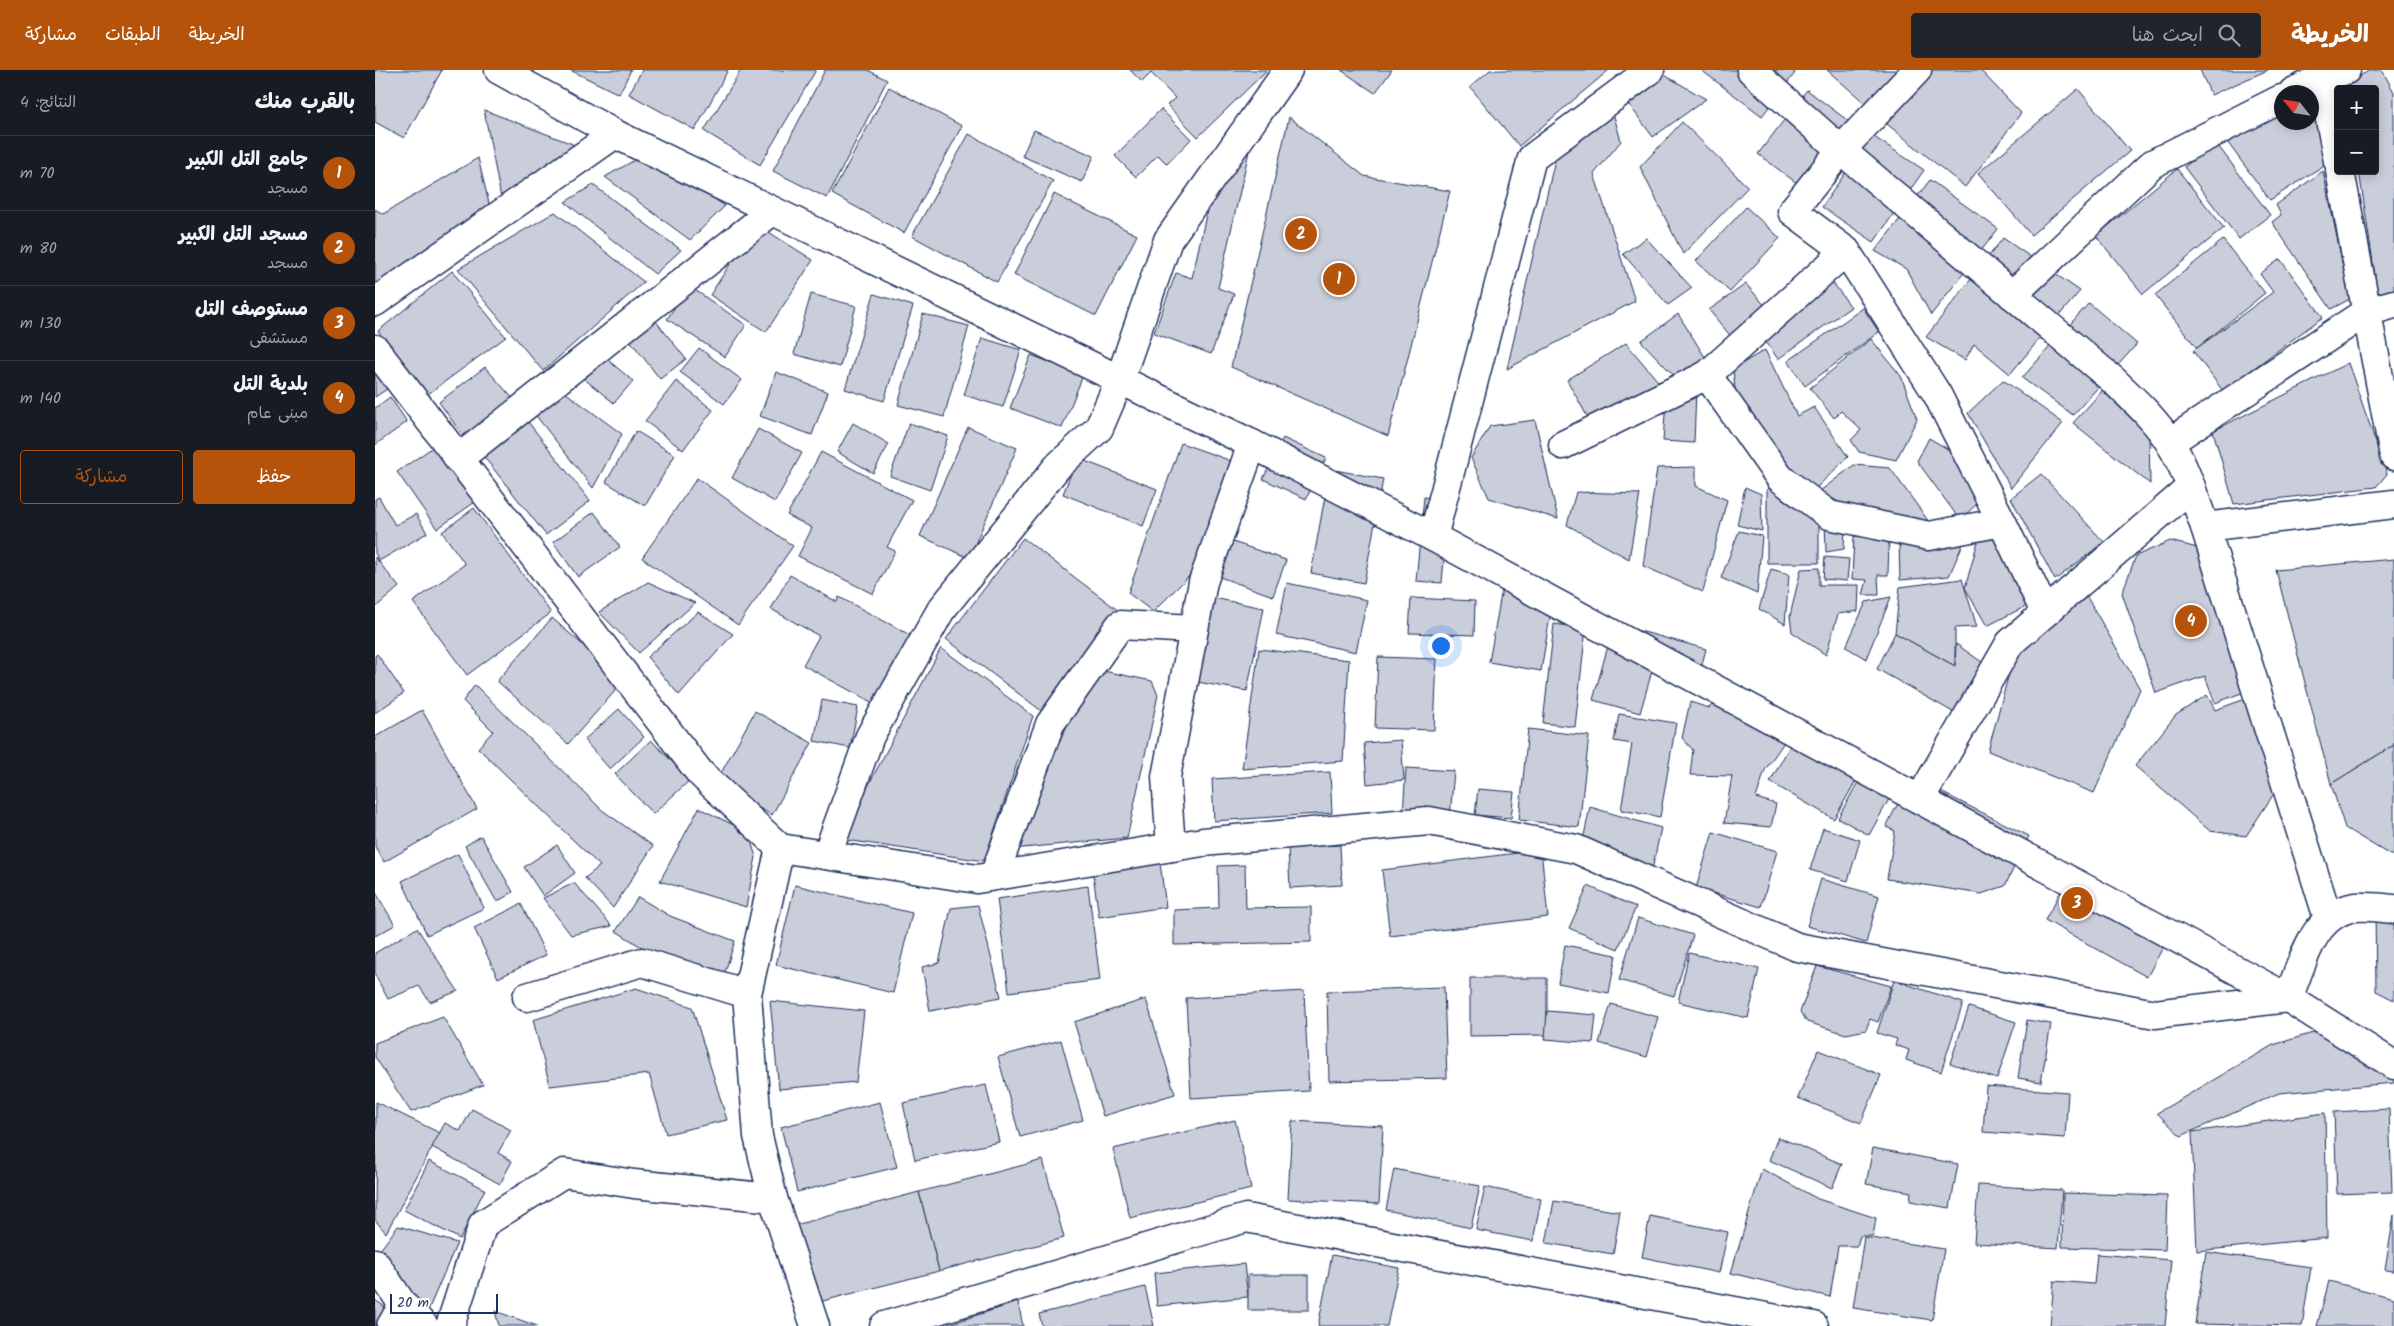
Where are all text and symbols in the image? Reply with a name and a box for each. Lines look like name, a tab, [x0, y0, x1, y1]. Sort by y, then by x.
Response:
search box	[1911, 13, 2261, 58]
text: الخريطة	[2291, 16, 2369, 55]
text: مشاركة	[25, 21, 77, 50]
text: الطبقات	[105, 21, 161, 50]
text: الخريطة	[189, 21, 245, 50]
text: ابحث هنا	[2132, 21, 2203, 51]
icon: search	[2215, 21, 2243, 49]
north arrow	[2274, 85, 2319, 130]
map controls	[2334, 85, 2379, 175]
button: +	[2334, 85, 2379, 130]
text: بالقرب منك	[255, 86, 355, 119]
text: النتائج: 4	[20, 90, 76, 115]
button: −	[2334, 130, 2379, 175]
text: جامع التل الكبير	[187, 145, 308, 175]
text: 70 m	[20, 161, 55, 186]
text: 1	[337, 161, 341, 186]
text: مسجد	[267, 176, 308, 201]
pin: 2	[1285, 215, 1317, 253]
text: مسجد التل الكبير	[179, 220, 308, 250]
text: 80 m	[20, 236, 57, 261]
text: 2	[334, 236, 344, 261]
text: مسجد	[267, 251, 308, 276]
pin: 1	[1323, 260, 1355, 298]
text: مستوصف التل	[195, 295, 308, 325]
text: 130 m	[20, 311, 61, 336]
text: 3	[335, 311, 343, 336]
text: مستشفى	[249, 326, 308, 351]
text: بلدية التل	[233, 370, 308, 400]
text: 140 m	[20, 386, 61, 411]
text: 4	[335, 386, 343, 411]
text: مبنى عام	[247, 401, 308, 426]
button: مشاركة	[20, 450, 183, 504]
button: حفظ	[193, 450, 355, 504]
pin: 4	[2175, 602, 2207, 640]
your location	[1428, 633, 1454, 659]
pin: 3	[2061, 884, 2093, 922]
scale bar	[390, 1291, 497, 1314]
text: 20 m	[397, 1292, 429, 1314]

